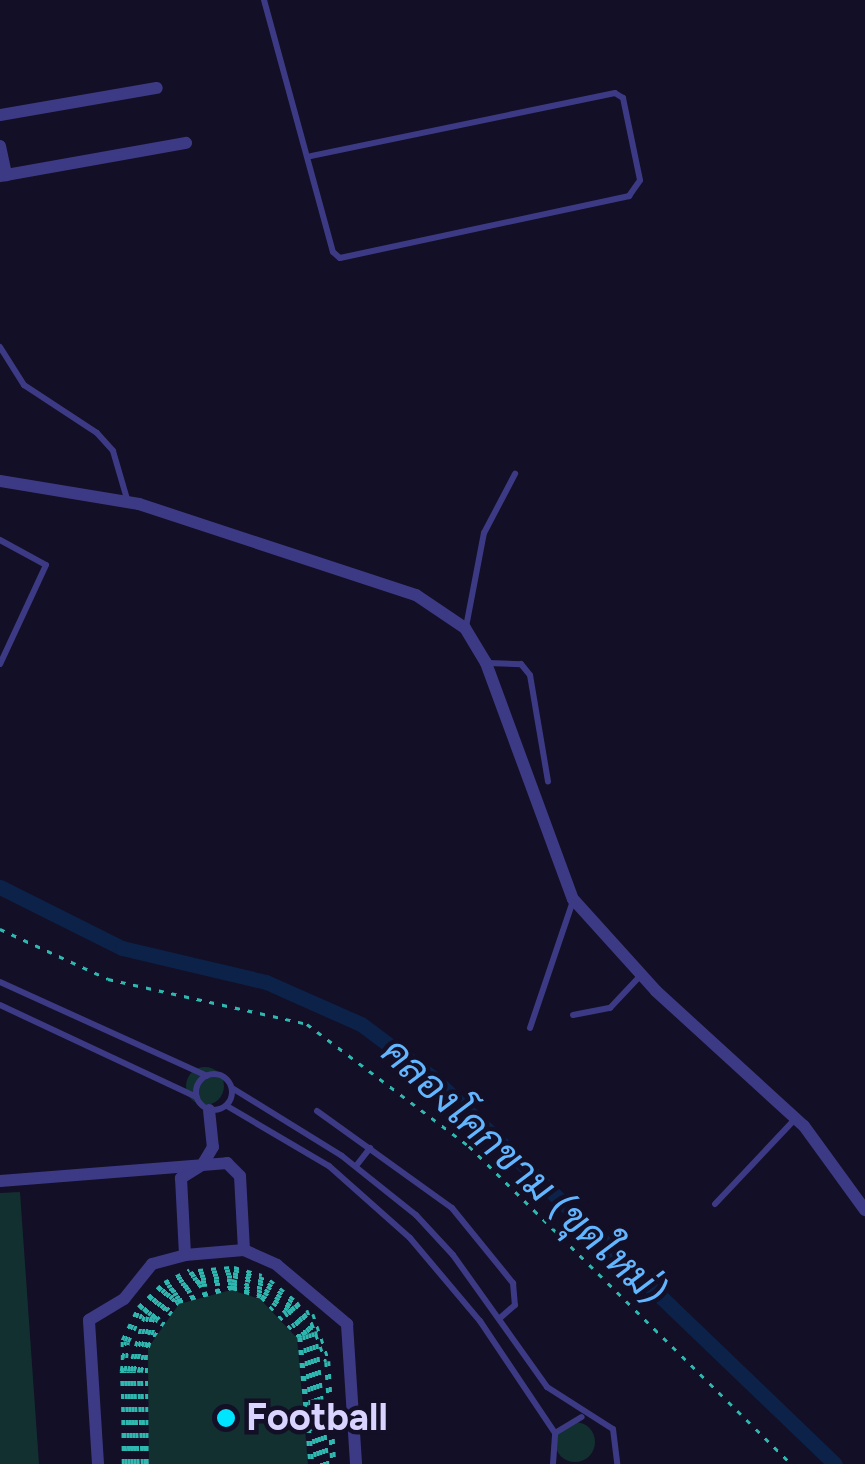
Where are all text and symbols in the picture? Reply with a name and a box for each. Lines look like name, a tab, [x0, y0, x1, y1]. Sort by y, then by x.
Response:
water label: คลองโคกขาม (ขุดใหม่)	[372, 1027, 676, 1315]
place label: Football	[246, 1395, 388, 1441]
marker: Football	[215, 1407, 237, 1429]

